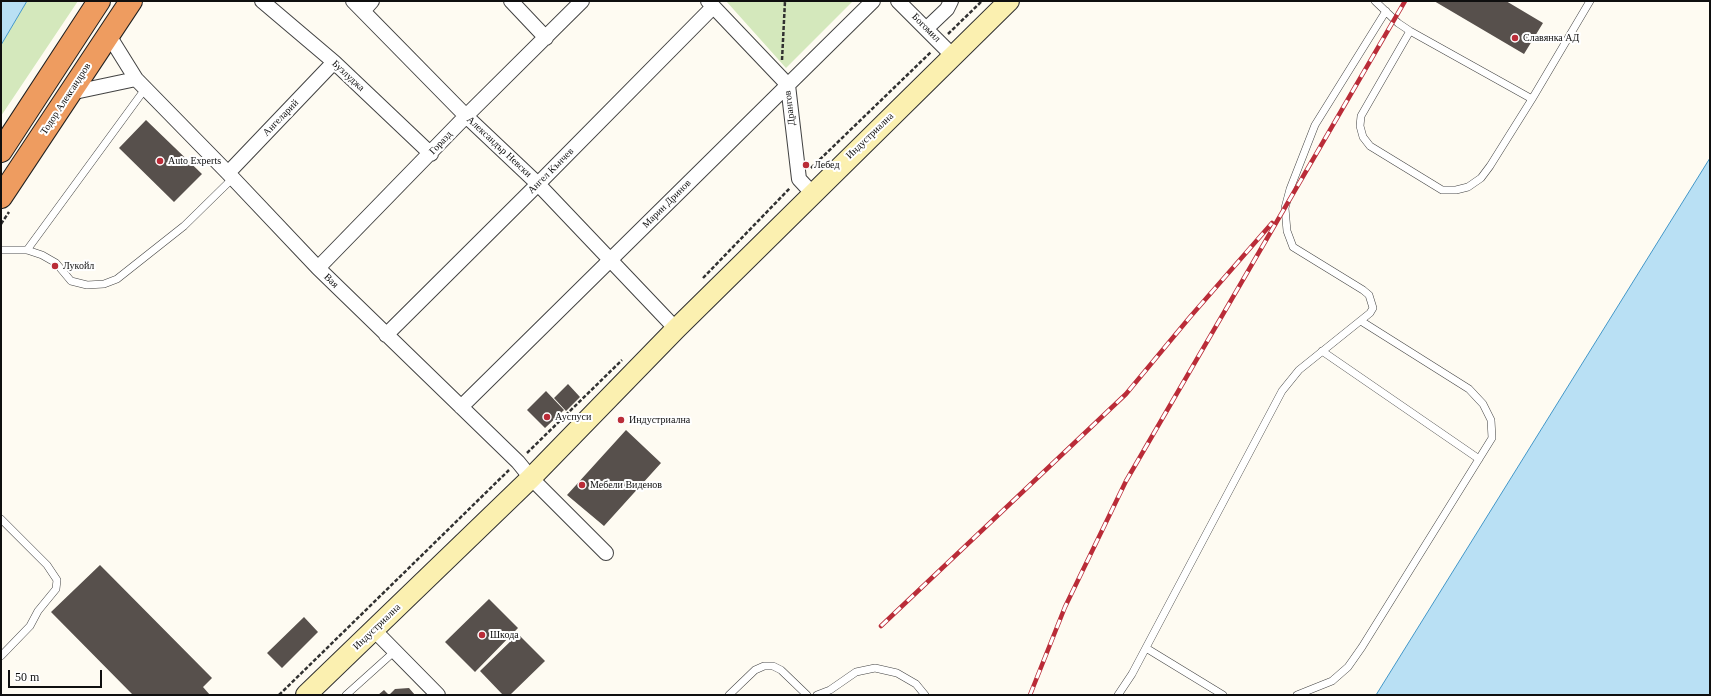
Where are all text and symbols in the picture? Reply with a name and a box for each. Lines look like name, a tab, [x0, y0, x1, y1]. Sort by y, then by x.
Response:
street label: Богомил	[909, 11, 943, 45]
place label: Славянка АД	[1523, 32, 1579, 44]
marker: Славянка АД	[1510, 33, 1520, 43]
street label: Бузлуджа	[329, 58, 367, 94]
street label: Тодор Александров	[38, 61, 94, 137]
street label: Дрангов	[782, 90, 798, 126]
street label: Ангеларий	[261, 97, 301, 139]
street label: Индустриална	[844, 110, 896, 162]
street label: Александър Невски	[464, 114, 534, 180]
street label: Горазд	[427, 129, 455, 157]
street label: Ангел Кънчев	[526, 146, 576, 196]
place label: Auto Experts	[168, 155, 221, 167]
marker: Auto Experts	[155, 156, 165, 166]
place label: Лебед	[814, 159, 840, 171]
marker: Лебед	[801, 160, 811, 170]
street label: Марин Дринов	[640, 177, 694, 231]
place label: Лукойл	[63, 260, 94, 272]
marker: Лукойл	[50, 261, 60, 271]
street label: Вая	[321, 271, 341, 291]
place label: Ауспуси	[555, 411, 591, 423]
marker: Ауспуси	[542, 412, 552, 422]
place label: Индустриална	[629, 414, 690, 426]
marker: Индустриална	[616, 415, 626, 425]
place label: Мебели Виденов	[590, 479, 662, 491]
marker: Мебели Виденов	[577, 480, 587, 490]
street label: Индустриална	[351, 601, 403, 653]
place label: Шкода	[490, 629, 519, 641]
marker: Шкода	[477, 630, 487, 640]
scale bar	[10, 662, 104, 688]
text: 50 m	[15, 670, 39, 684]

